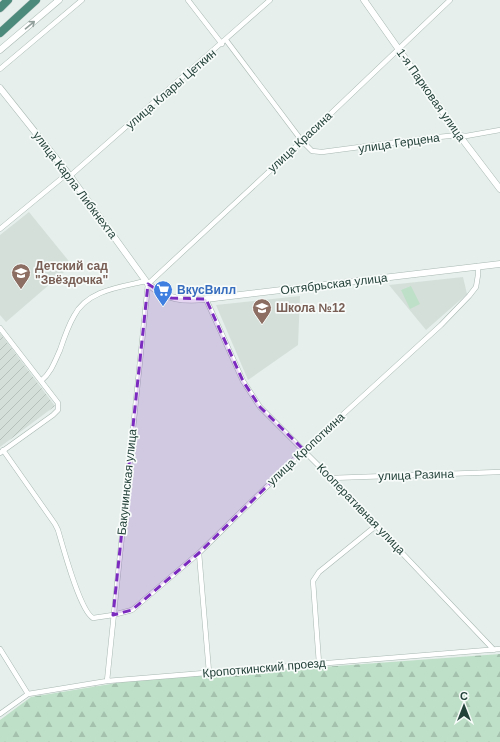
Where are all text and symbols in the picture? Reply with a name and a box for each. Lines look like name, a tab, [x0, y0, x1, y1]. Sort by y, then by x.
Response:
one-way arrow	[24, 21, 35, 30]
street label: улица Клары Цеткин	[123, 46, 219, 132]
street label: 1-я Парковая улица	[394, 46, 469, 144]
street label: улица Красина	[265, 108, 335, 175]
street label: улица Карла Либкнехта	[30, 129, 120, 242]
street label: улица Герцена	[357, 130, 441, 156]
place label: Детский сад "Звёздочка"	[35, 259, 108, 287]
school or university icon: Детский сад "Звёздочка"	[10, 262, 32, 290]
street label: Октябрьская улица	[280, 270, 389, 298]
supermarket icon: ВкусВилл	[152, 279, 174, 307]
place label: ВкусВилл	[177, 283, 236, 297]
school or university icon: Школа №12	[251, 297, 273, 325]
place label: Школа №12	[276, 301, 346, 315]
street label: улица Кропоткина	[265, 409, 348, 488]
street label: Бакунинская улица	[114, 428, 140, 536]
street label: Кооперативная улица	[314, 461, 408, 558]
street label: улица Разина	[378, 467, 455, 483]
street label: Кропоткинский проезд	[202, 656, 326, 680]
north arrow	[444, 686, 484, 726]
text: С	[460, 690, 468, 702]

